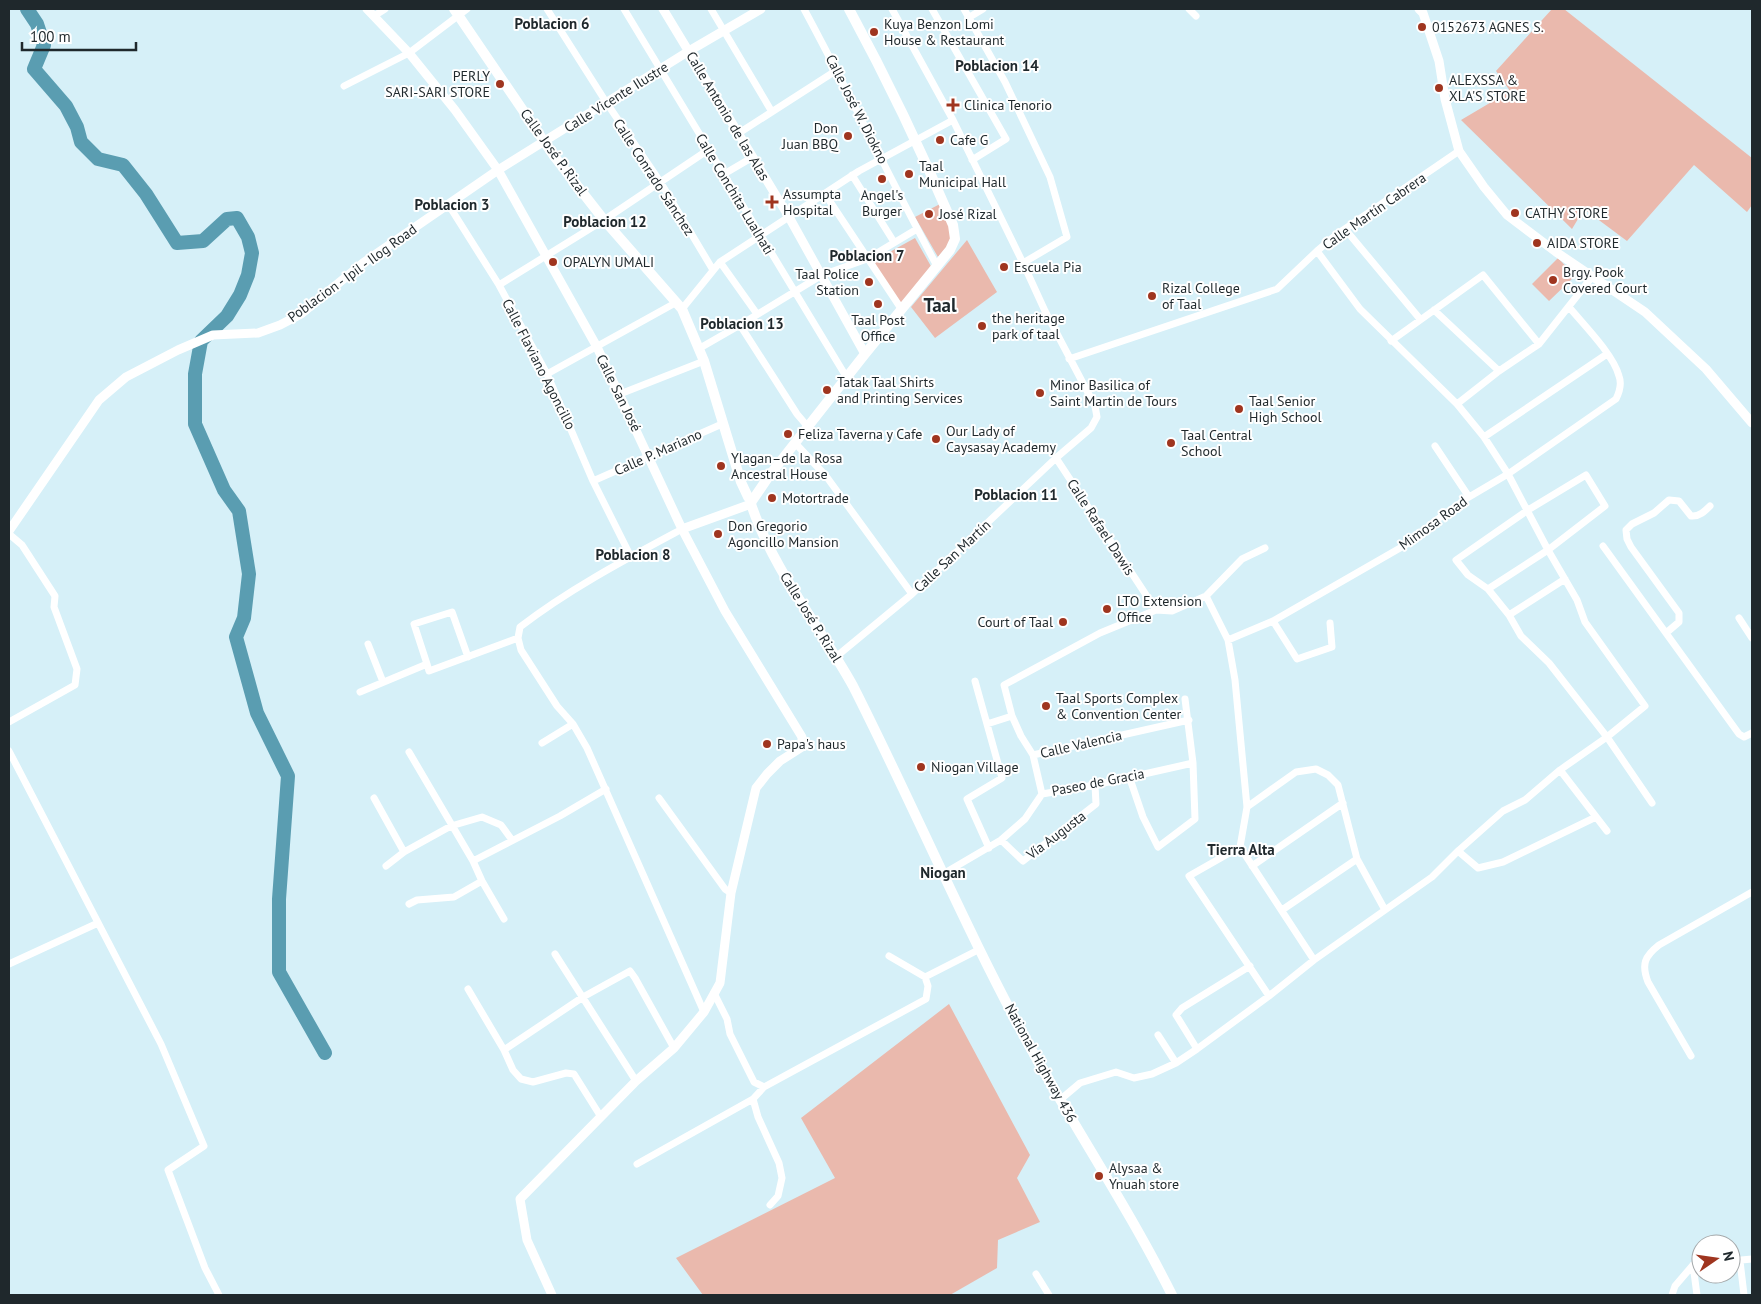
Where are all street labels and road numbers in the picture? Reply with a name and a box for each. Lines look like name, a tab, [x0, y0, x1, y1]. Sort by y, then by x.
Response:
street label: Calle Antonio de las Alas	[682, 48, 774, 184]
street label: Calle José W. Diokno	[822, 51, 892, 167]
street label: Calle Vicente Ilustre	[561, 58, 671, 136]
street label: Calle José P. Rizal	[516, 105, 592, 199]
street label: Calle Conrado Sánchez	[609, 115, 699, 239]
street label: Calle Conchita Lualhati	[692, 130, 778, 258]
street label: Calle Martín Cabrera	[1319, 168, 1429, 254]
street label: Poblacion - Ipil - Ilog Road	[284, 220, 420, 326]
street label: Calle Flaviano Agoncillo	[498, 296, 580, 432]
street label: Calle San José	[592, 351, 646, 435]
street label: Calle P. Mariano	[611, 425, 705, 479]
street label: Calle Rafael Dawis	[1063, 475, 1139, 579]
street label: Mimosa Road	[1395, 492, 1471, 554]
street label: Calle San Martín	[910, 516, 994, 596]
street label: Calle José P. Rizal	[776, 569, 846, 665]
street label: Calle Valencia	[1038, 726, 1124, 762]
street label: Paseo de Gracia	[1050, 764, 1146, 800]
street label: Vía Augusta	[1022, 807, 1089, 864]
street label: National Highway 436	[1001, 1000, 1081, 1126]

